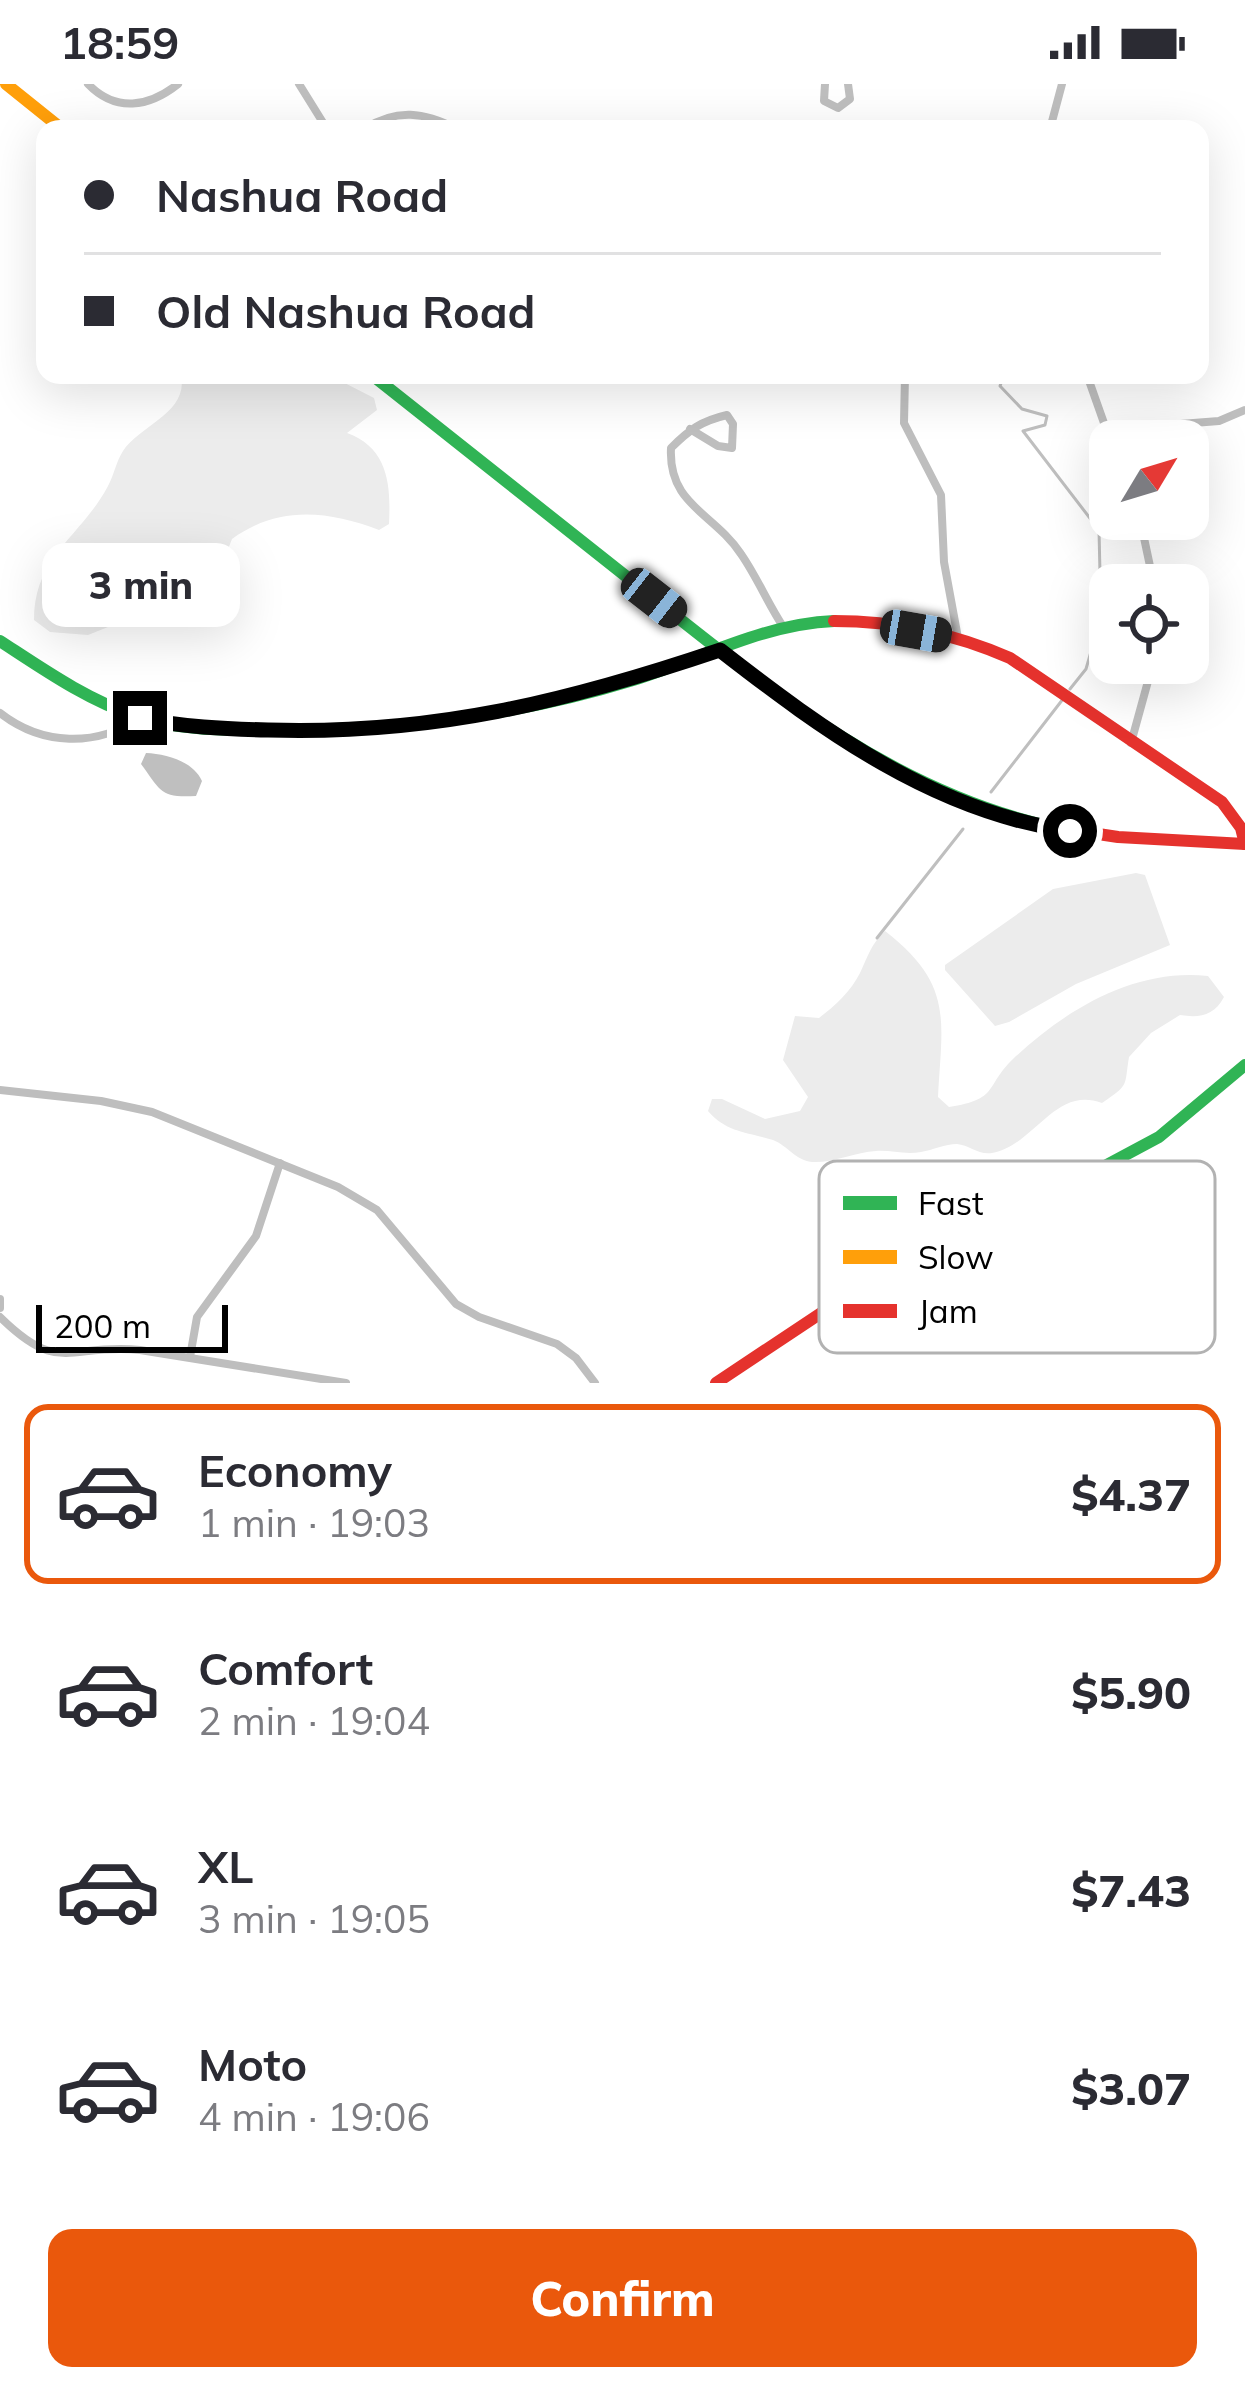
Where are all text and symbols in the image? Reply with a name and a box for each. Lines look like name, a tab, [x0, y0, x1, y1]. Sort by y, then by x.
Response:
text: 18:59	[60, 14, 179, 70]
text: Nashua Road	[156, 167, 448, 223]
text: Old Nashua Road	[156, 283, 535, 339]
north arrow	[1089, 420, 1209, 540]
map controls	[1089, 420, 1209, 684]
callout: 3 min	[41, 544, 239, 628]
text: 3 min	[89, 560, 193, 609]
car	[615, 562, 693, 634]
button: locate	[1089, 564, 1209, 684]
car	[877, 607, 955, 655]
route end	[113, 691, 167, 745]
route start	[1043, 804, 1097, 858]
legend	[819, 1161, 1215, 1353]
text: Fast	[918, 1182, 983, 1223]
text: Slow	[918, 1236, 994, 1277]
text: Jam	[918, 1290, 978, 1331]
scale bar	[36, 1299, 228, 1352]
text: 200 m	[54, 1305, 151, 1346]
icon: car	[54, 1440, 162, 1548]
text: Economy	[198, 1442, 392, 1498]
text: $4.37	[1071, 1466, 1191, 1522]
text: 1 min · 19:03	[198, 1498, 430, 1547]
icon: car	[54, 1638, 162, 1746]
text: Comfort	[198, 1640, 373, 1696]
text: $5.90	[1071, 1664, 1191, 1720]
text: 2 min · 19:04	[198, 1696, 430, 1745]
icon: car	[54, 1836, 162, 1944]
text: XL	[198, 1838, 253, 1894]
text: $7.43	[1071, 1862, 1191, 1918]
text: 3 min · 19:05	[198, 1894, 430, 1943]
icon: car	[54, 2034, 162, 2142]
text: Moto	[198, 2036, 307, 2092]
text: $3.07	[1071, 2060, 1191, 2116]
text: 4 min · 19:06	[198, 2092, 430, 2141]
button: Confirm	[48, 2229, 1197, 2367]

